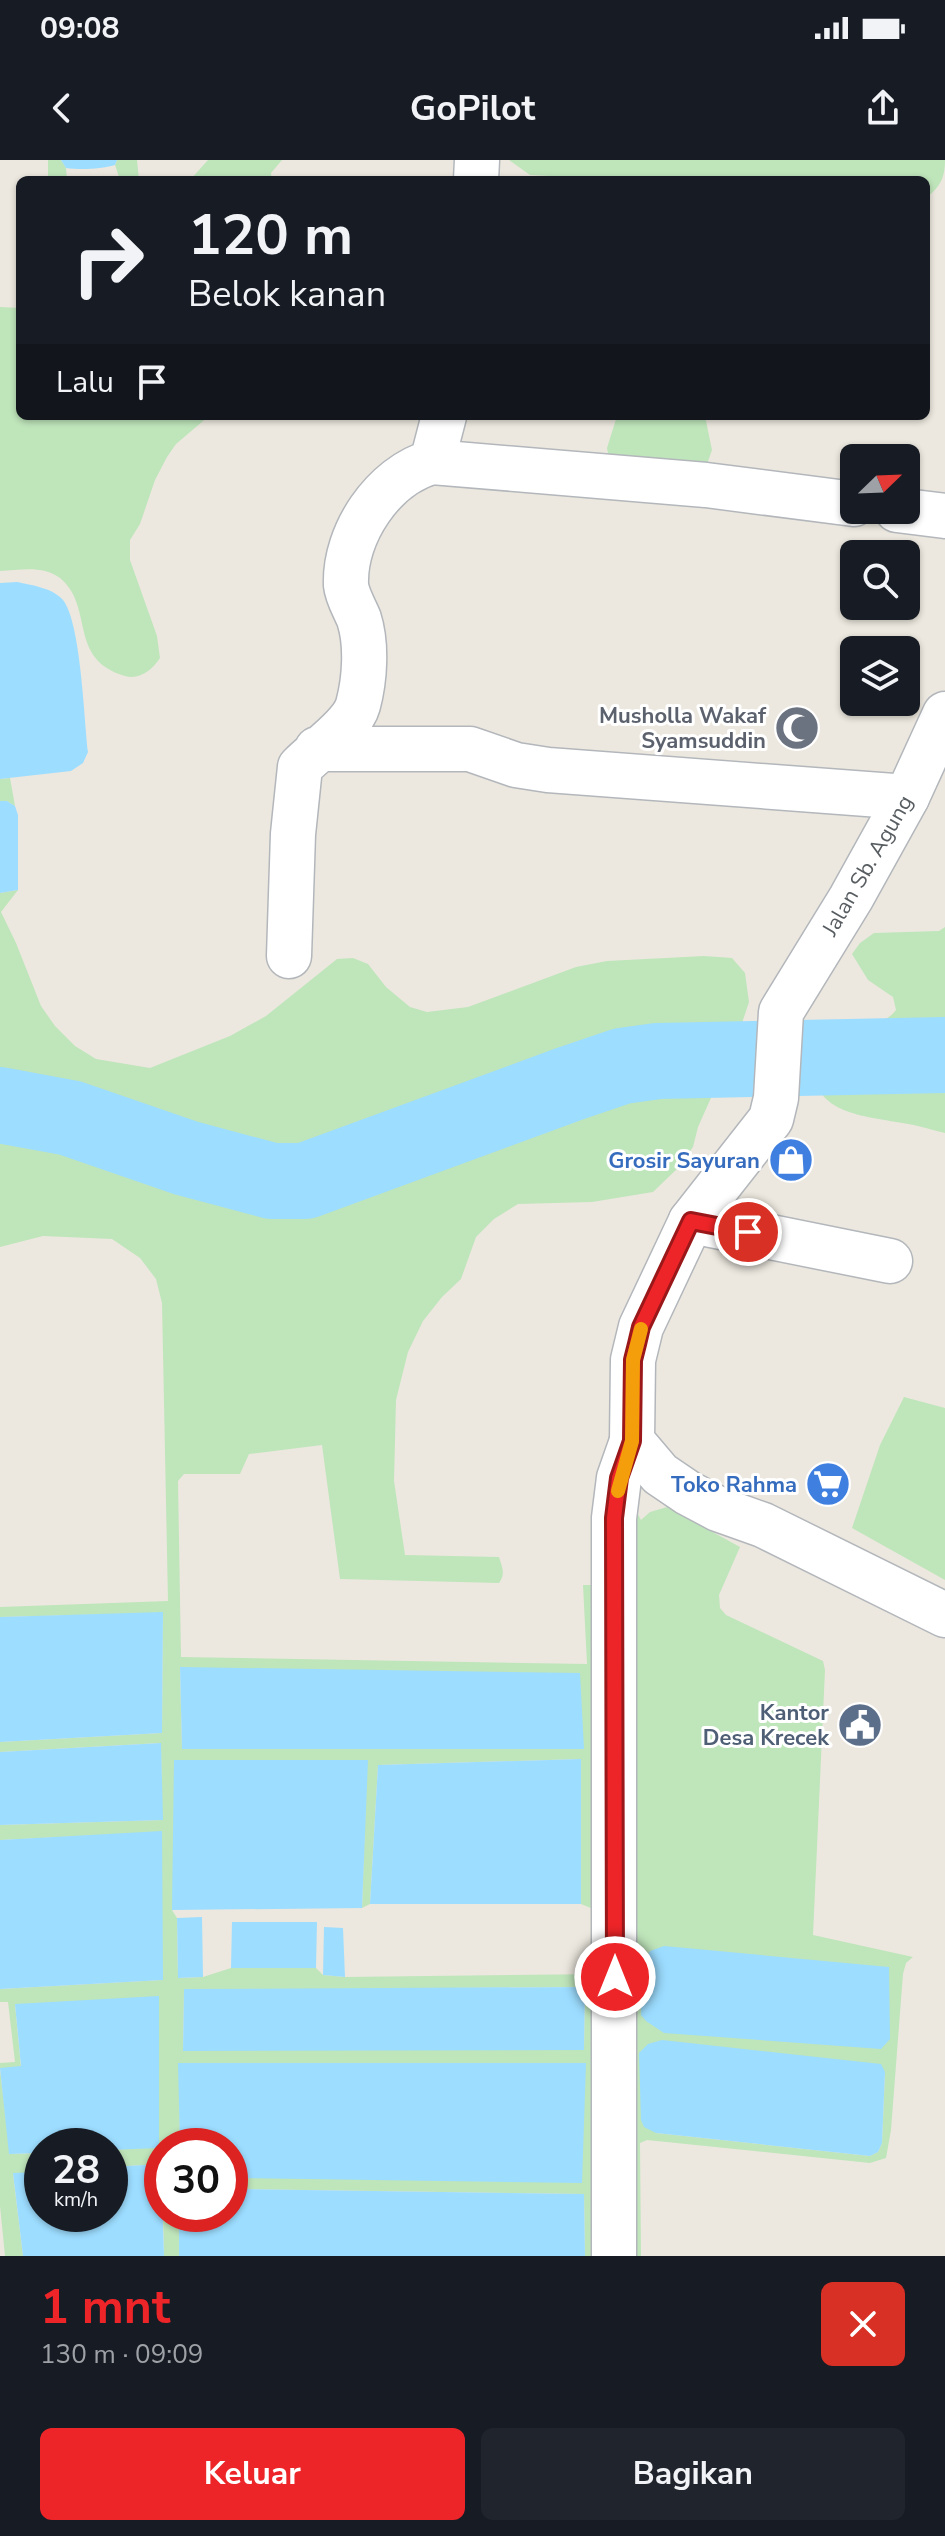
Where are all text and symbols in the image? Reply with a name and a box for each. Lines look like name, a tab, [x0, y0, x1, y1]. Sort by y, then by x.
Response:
text: 09:08	[40, 8, 119, 49]
text: GoPilot	[410, 84, 535, 133]
icon: back	[40, 86, 84, 130]
icon: share	[861, 86, 905, 130]
text: 120 m	[188, 197, 353, 274]
icon: right	[56, 208, 160, 312]
text: Belok kanan	[188, 270, 386, 319]
icon: arrive	[130, 360, 174, 404]
text: Lalu	[56, 362, 114, 403]
north arrow	[840, 444, 920, 524]
map controls	[840, 444, 920, 716]
button: search	[840, 540, 920, 620]
button: layers	[840, 636, 920, 716]
place label: Musholla Wakaf Syamsuddin	[599, 701, 767, 756]
mosque icon: Musholla Wakaf Syamsuddin	[773, 704, 821, 752]
street label: Jalan Sb. Agung	[815, 789, 920, 942]
shop icon: Grosir Sayuran	[767, 1136, 815, 1184]
place label: Grosir Sayuran	[608, 1146, 760, 1176]
pin	[714, 1198, 782, 1266]
icon: arrive	[726, 1210, 770, 1254]
supermarket icon: Toko Rahma	[804, 1460, 852, 1508]
place label: Toko Rahma	[671, 1470, 797, 1500]
place label: Kantor Desa Krecek	[703, 1698, 830, 1753]
public building icon: Kantor Desa Krecek	[836, 1701, 884, 1749]
position arrow	[573, 1935, 657, 2019]
speed limit sign: 30	[144, 2128, 248, 2232]
text: 28	[52, 2143, 100, 2197]
text: km/h	[54, 2186, 98, 2213]
text: 1 mnt	[40, 2274, 170, 2340]
button: close	[821, 2282, 905, 2366]
text: 130 m · 09:09	[40, 2337, 203, 2372]
button: Keluar	[40, 2428, 465, 2520]
button: Bagikan	[481, 2428, 905, 2520]

